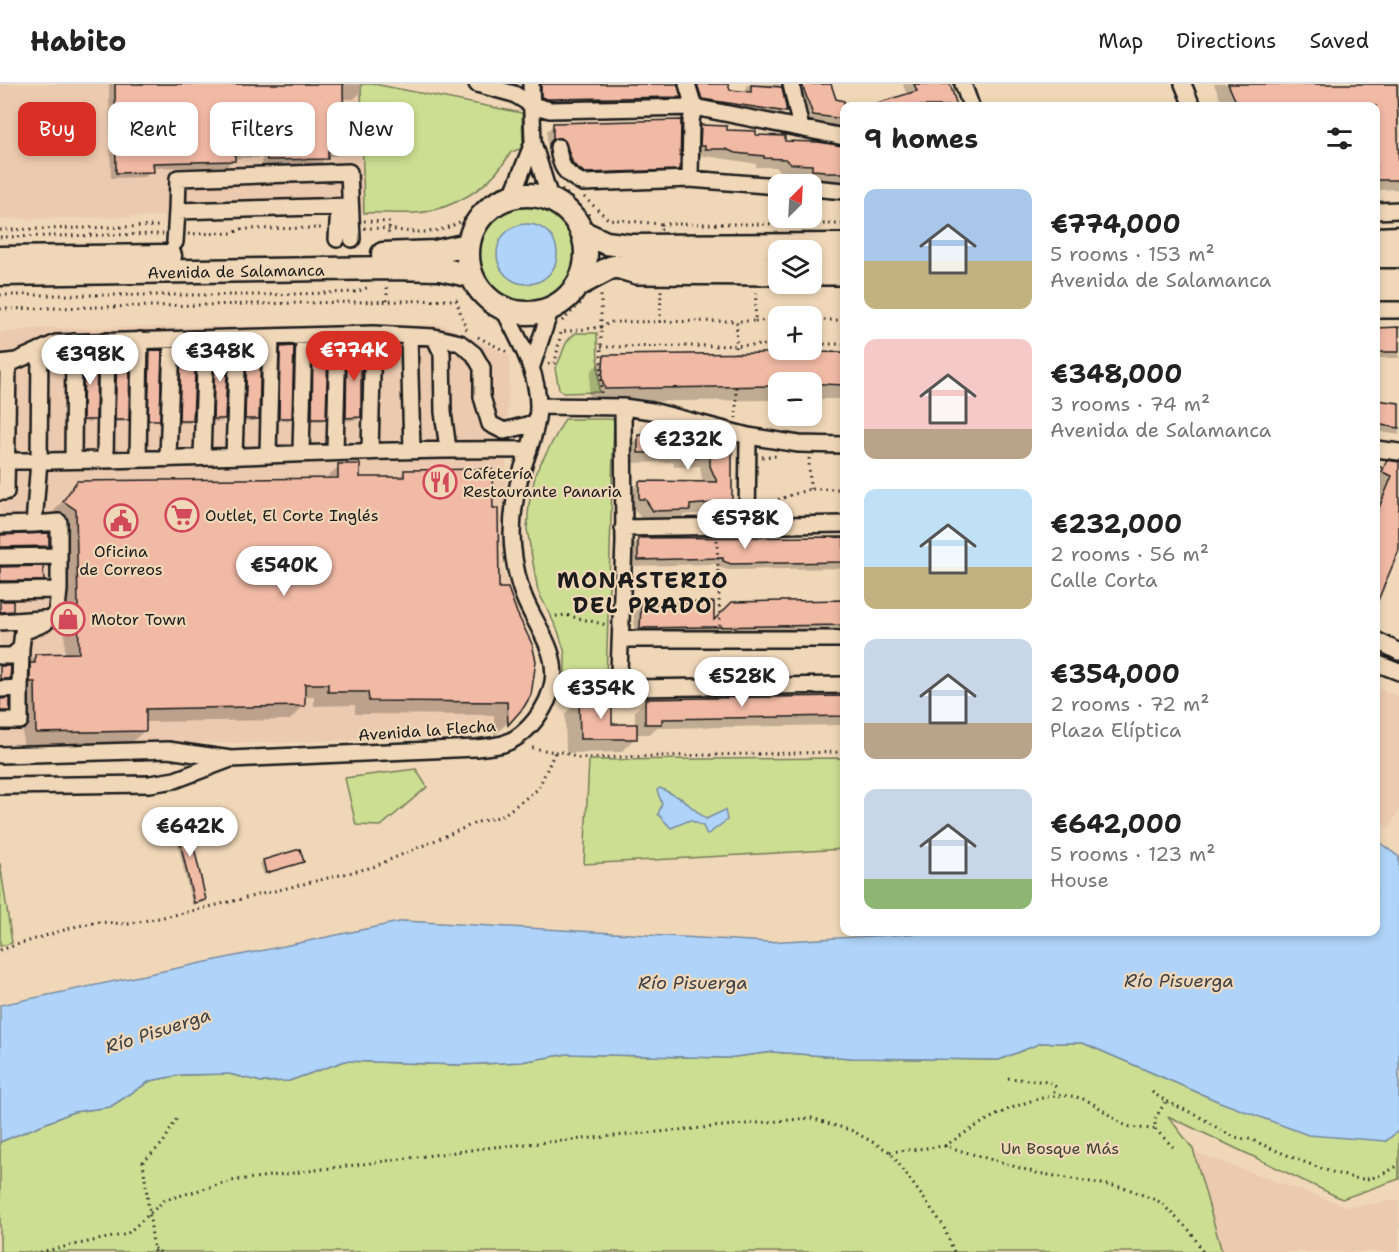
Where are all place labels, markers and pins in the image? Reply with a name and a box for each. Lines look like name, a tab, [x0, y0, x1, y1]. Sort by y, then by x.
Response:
pin: €774K	[312, 331, 396, 382]
pin: €348K	[178, 332, 262, 383]
pin: €398K	[48, 335, 132, 386]
pin: €232K	[646, 420, 730, 471]
place label: Cafetería Restaurante Panaria	[463, 463, 622, 502]
restaurant icon: Cafetería Restaurante Panaria	[422, 464, 458, 500]
supermarket icon: Outlet, El Corte Inglés	[164, 497, 200, 533]
pin: €578K	[703, 499, 787, 550]
public building icon: Oficina de Correos	[103, 503, 139, 539]
place label: Outlet, El Corte Inglés	[205, 505, 379, 526]
place label: Oficina de Correos	[79, 541, 163, 580]
pin: €540K	[242, 546, 326, 597]
shop icon: Motor Town	[50, 601, 86, 637]
place label: Motor Town	[91, 609, 186, 630]
pin: €528K	[700, 657, 784, 708]
pin: €354K	[559, 669, 643, 720]
pin: €642K	[148, 807, 232, 858]

